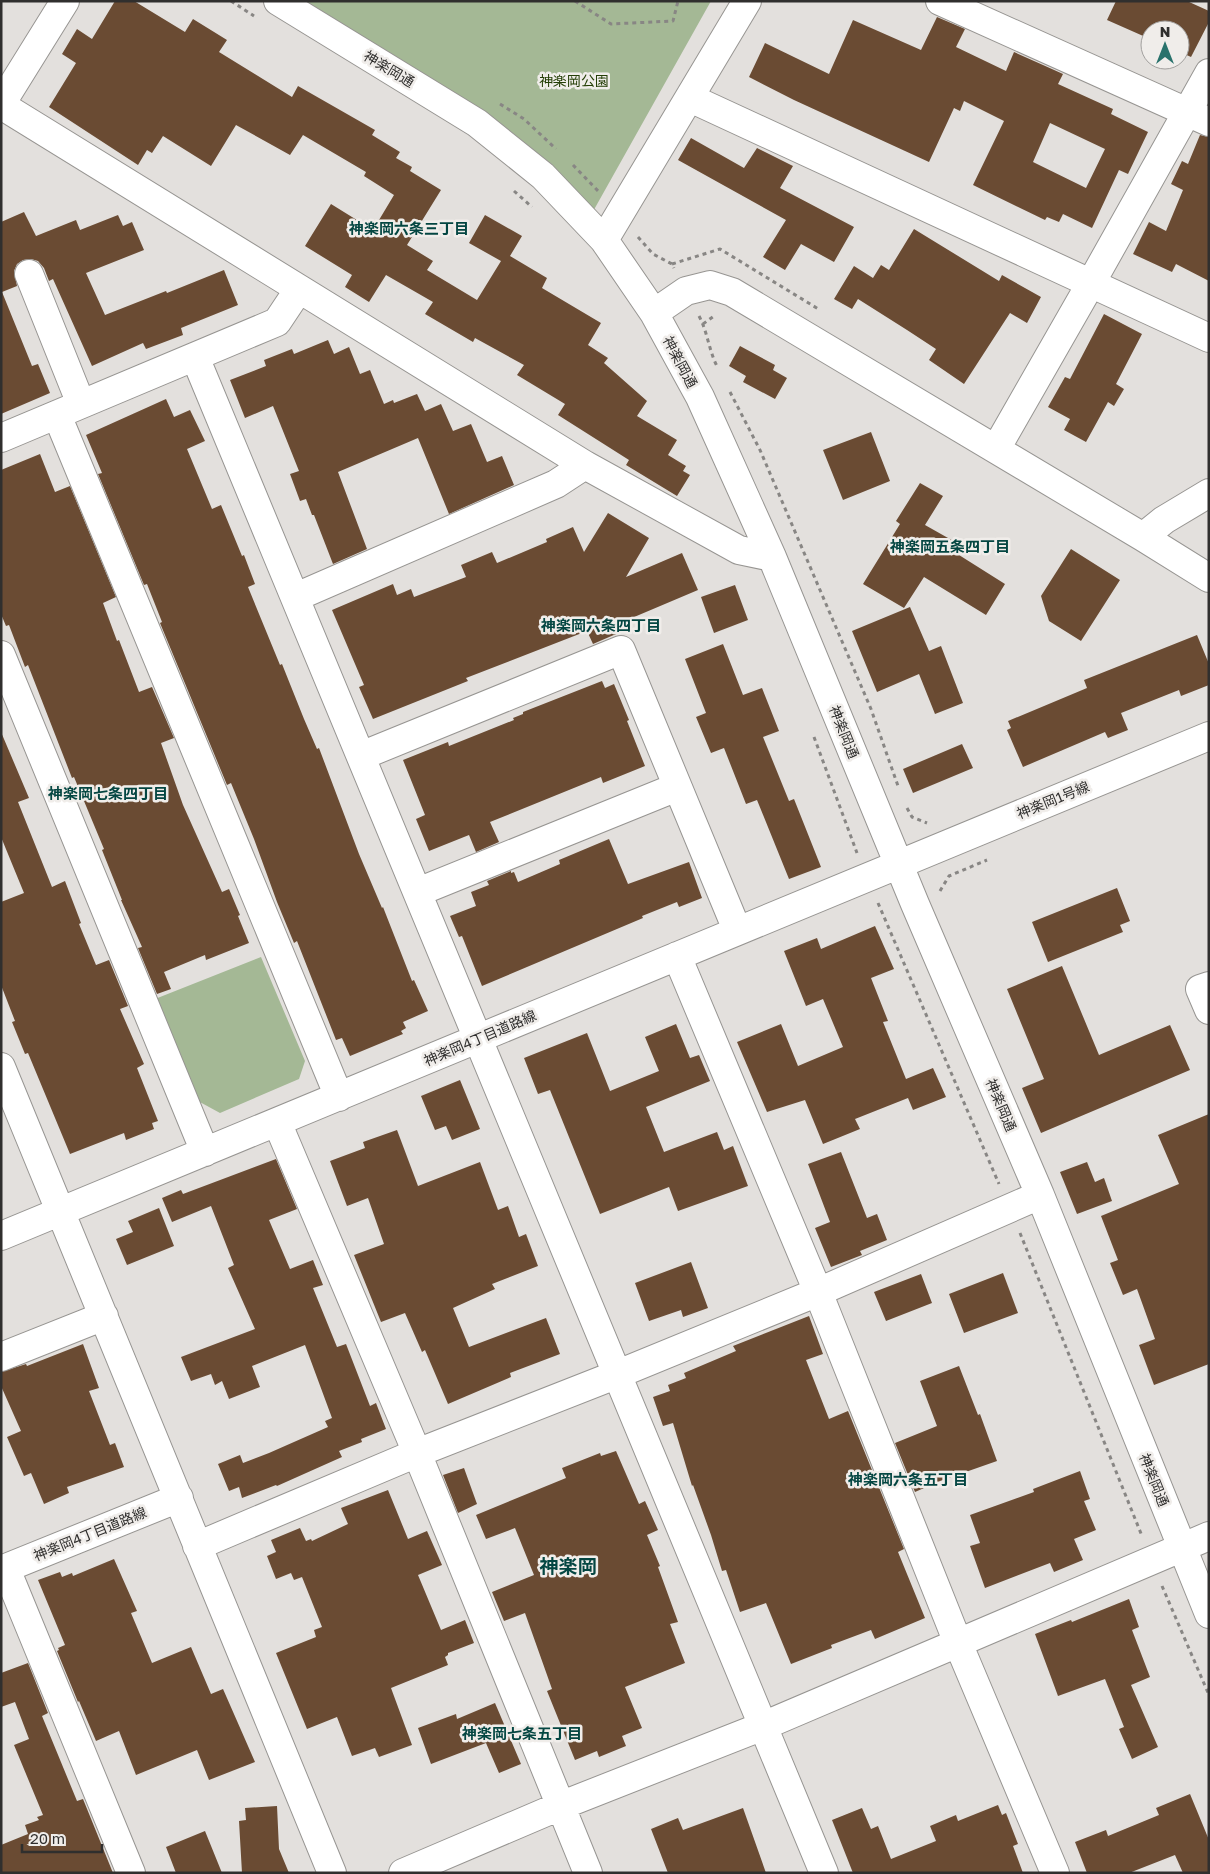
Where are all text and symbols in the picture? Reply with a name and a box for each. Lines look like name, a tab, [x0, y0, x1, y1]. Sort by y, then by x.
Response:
north arrow	[1140, 20, 1190, 70]
text: N	[1160, 23, 1170, 40]
street label: 神楽岡通	[361, 47, 418, 90]
park label: 神楽岡公園	[539, 72, 609, 89]
district label: 神楽岡六条三丁目	[348, 219, 469, 237]
street label: 神楽岡通	[660, 333, 701, 390]
district label: 神楽岡五条四丁目	[889, 537, 1010, 555]
district label: 神楽岡六条四丁目	[540, 616, 661, 634]
street label: 神楽岡通	[826, 703, 863, 761]
street label: 神楽岡1号線	[1014, 777, 1092, 822]
district label: 神楽岡七条四丁目	[47, 784, 168, 802]
street label: 神楽岡4丁目道路線	[421, 1006, 539, 1069]
street label: 神楽岡通	[983, 1076, 1020, 1134]
street label: 神楽岡通	[1136, 1451, 1173, 1509]
district label: 神楽岡六条五丁目	[847, 1470, 968, 1488]
street label: 神楽岡4丁目道路線	[31, 1503, 149, 1564]
district label: 神楽岡	[539, 1554, 597, 1577]
district label: 神楽岡七条五丁目	[461, 1724, 582, 1742]
scale bar	[22, 1822, 102, 1854]
text: 20 m	[30, 1829, 65, 1847]

